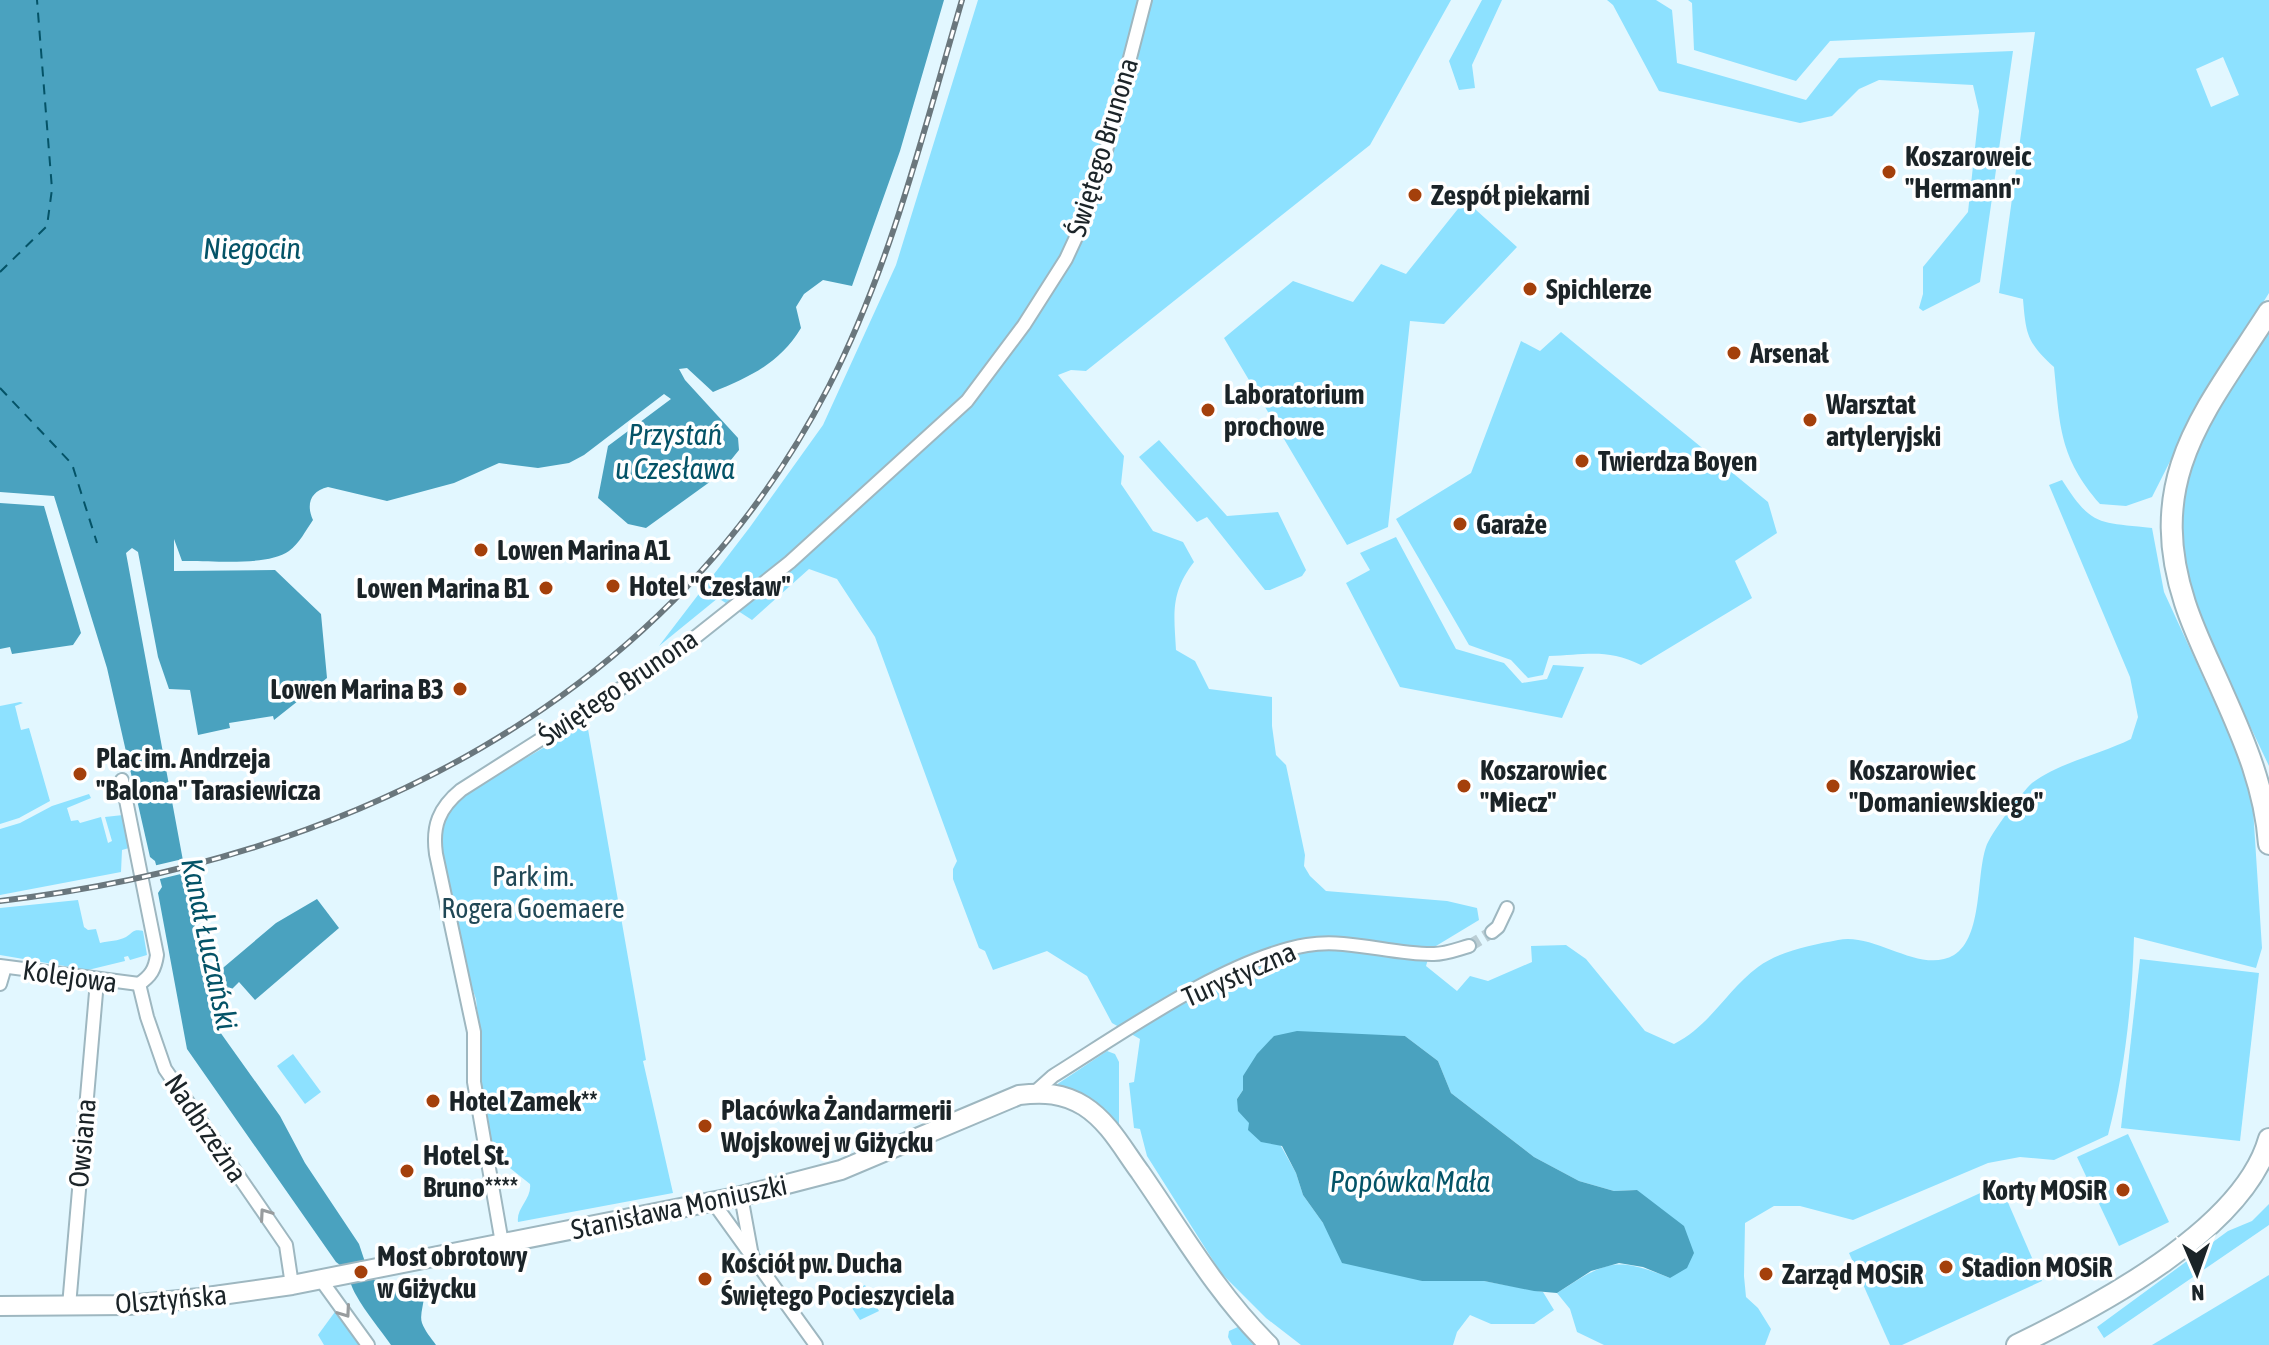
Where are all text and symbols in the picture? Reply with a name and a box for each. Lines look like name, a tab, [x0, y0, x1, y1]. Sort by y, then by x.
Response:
street label: Świętego Brunona	[1060, 54, 1144, 240]
place label: Koszaroweic "Hermann"	[1905, 140, 2032, 204]
marker: Koszaroweic "Hermann"	[1880, 163, 1898, 181]
place label: Zespół piekarni	[1431, 179, 1590, 211]
marker: Zespół piekarni	[1406, 186, 1424, 204]
water label: Niegocin	[203, 231, 301, 265]
place label: Spichlerze	[1546, 273, 1652, 305]
marker: Spichlerze	[1521, 280, 1539, 298]
place label: Arsenał	[1749, 337, 1829, 369]
marker: Arsenał	[1725, 344, 1743, 362]
place label: Laboratorium prochowe	[1224, 378, 1364, 442]
place label: Warsztat artyleryjski	[1825, 388, 1941, 452]
marker: Laboratorium prochowe	[1199, 401, 1217, 419]
marker: Warsztat artyleryjski	[1801, 411, 1819, 429]
water label: Przystań u Czesława	[615, 417, 735, 485]
place label: Twierdza Boyen	[1598, 445, 1757, 477]
marker: Twierdza Boyen	[1573, 452, 1591, 470]
place label: Garaże	[1476, 508, 1547, 540]
marker: Garaże	[1451, 515, 1469, 533]
place label: Lowen Marina A1	[497, 534, 671, 566]
marker: Lowen Marina A1	[472, 541, 490, 559]
place label: Hotel "Czesław"	[629, 570, 791, 602]
place label: Lowen Marina B1	[356, 572, 530, 604]
marker: Hotel "Czesław"	[604, 577, 622, 595]
marker: Lowen Marina B1	[537, 579, 555, 597]
street label: Świętego Brunona	[532, 622, 704, 752]
place label: Lowen Marina B3	[270, 673, 444, 705]
marker: Lowen Marina B3	[451, 680, 469, 698]
place label: Plac im. Andrzeja "Balona" Tarasiewicza	[96, 742, 321, 806]
place label: Koszarowiec "Miecz"	[1480, 754, 1607, 818]
place label: Koszarowiec "Domaniewskiego"	[1849, 754, 2043, 818]
marker: Plac im. Andrzeja "Balona" Tarasiewicza	[71, 765, 89, 783]
marker: Koszarowiec "Miecz"	[1455, 777, 1473, 795]
marker: Koszarowiec "Domaniewskiego"	[1824, 777, 1842, 795]
water label: Kanał Łuczański	[175, 855, 245, 1033]
park label: Park im. Rogera Goemaere	[441, 860, 625, 924]
street label: Turystyczna	[1177, 935, 1301, 1013]
street label: Kolejowa	[21, 954, 119, 998]
street label: Nadbrzeżna	[158, 1068, 254, 1188]
place label: Hotel Zamek**	[449, 1085, 598, 1117]
marker: Hotel Zamek**	[424, 1092, 442, 1110]
place label: Placówka Żandarmerii Wojskowej w Giżycku	[720, 1094, 952, 1158]
street label: Owsiana	[62, 1097, 102, 1189]
marker: Placówka Żandarmerii Wojskowej w Giżycku	[696, 1117, 714, 1135]
place label: Hotel St. Bruno****	[423, 1139, 518, 1203]
marker: Hotel St. Bruno****	[398, 1162, 416, 1180]
water label: Popówka Mała	[1330, 1164, 1490, 1198]
street label: Stanisława Moniuszki	[568, 1168, 790, 1246]
place label: Korty MOSiR	[1982, 1174, 2107, 1206]
marker: Korty MOSiR	[2114, 1181, 2132, 1199]
one-way arrow	[260, 1209, 275, 1223]
north arrow	[2157, 1233, 2237, 1313]
place label: Most obrotowy w Giżycku	[377, 1240, 528, 1304]
place label: Kościół pw. Ducha Świętego Pocieszyciela	[721, 1247, 955, 1311]
place label: Stadion MOSiR	[1962, 1251, 2112, 1283]
place label: Zarząd MOSiR	[1782, 1258, 1923, 1290]
marker: Stadion MOSiR	[1937, 1258, 1955, 1276]
marker: Most obrotowy w Giżycku	[352, 1263, 370, 1281]
marker: Zarząd MOSiR	[1757, 1265, 1775, 1283]
marker: Kościół pw. Ducha Świętego Pocieszyciela	[696, 1270, 714, 1288]
street label: Olsztyńska	[114, 1278, 228, 1320]
text: N	[2191, 1280, 2205, 1306]
one-way arrow	[335, 1304, 350, 1318]

